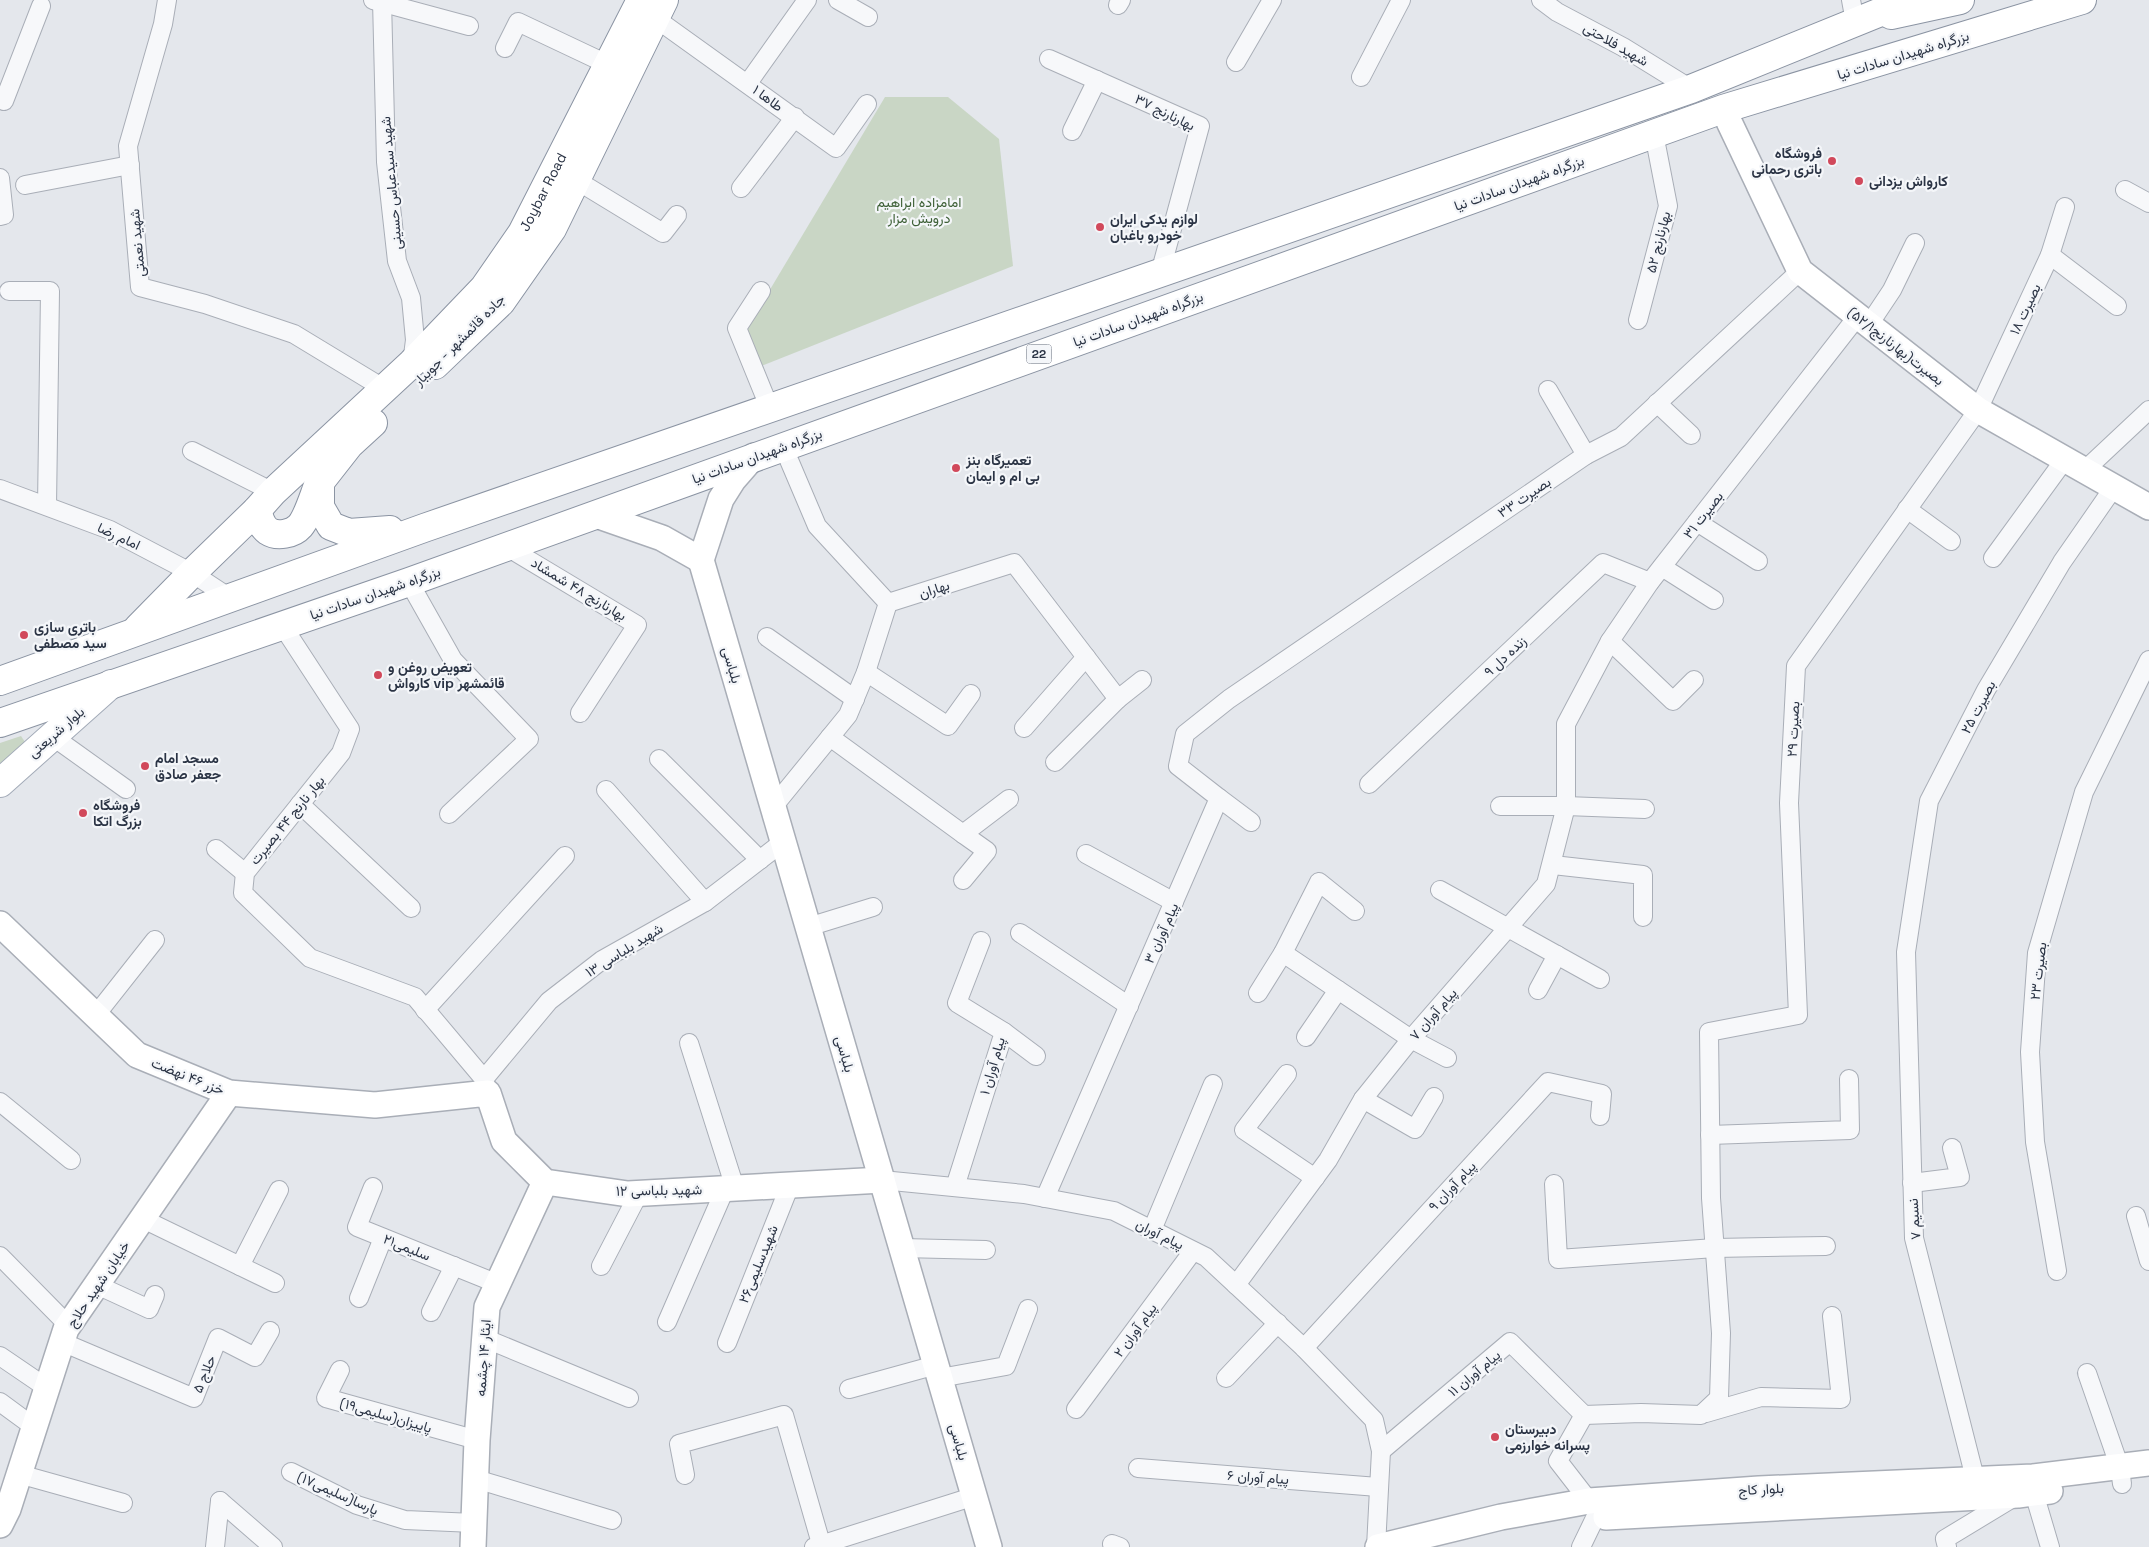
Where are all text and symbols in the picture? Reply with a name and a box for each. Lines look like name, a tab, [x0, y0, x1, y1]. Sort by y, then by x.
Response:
street label: شهید فلاحتی	[1580, 18, 1652, 70]
street label: بزرگراه شهیدان سادات نیا	[1835, 26, 1971, 84]
street label: طاها ۱	[749, 81, 787, 115]
street label: بهارنارنج ۳۷	[1131, 90, 1198, 136]
street label: شهید سیدعباس حسینی	[376, 116, 406, 250]
place label: فروشگاه باتری رحمانی	[1752, 144, 1822, 178]
street label: Joybar Road	[515, 150, 570, 234]
street label: بزرگراه شهیدان سادات نیا	[1452, 151, 1586, 215]
marker: فروشگاه باتری رحمانی	[1826, 155, 1838, 167]
place label: کارواش یزدانی	[1869, 172, 1948, 190]
marker: کارواش یزدانی	[1853, 175, 1865, 187]
park label: امامزاده ابراهیم درویش مزار	[876, 193, 962, 227]
street label: شهید نعمتی	[125, 208, 149, 278]
street label: بهارنارنج ۵۲	[1642, 209, 1676, 275]
place label: لوازم یدکی ایران خودرو باغبان	[1110, 210, 1198, 244]
marker: لوازم یدکی ایران خودرو باغبان	[1094, 221, 1106, 233]
street label: بصیرت ۱۸	[2005, 281, 2045, 337]
street label: بزرگراه شهیدان سادات نیا	[1071, 287, 1205, 351]
street label: جاده قائمشهر - جویبار	[409, 290, 509, 390]
street label: بصیرت(بهارنارنج۵۲/۱)	[1843, 303, 1948, 391]
road number: 22	[1026, 344, 1052, 364]
street label: بزرگراه شهیدان سادات نیا	[690, 424, 824, 488]
place label: تعمیرگاه بنز بی ام و ایمان	[965, 451, 1040, 485]
marker: تعمیرگاه بنز بی ام و ایمان	[950, 462, 962, 474]
street label: بصیرت ۳۳	[1494, 473, 1554, 521]
street label: بصیرت ۳۱	[1679, 488, 1727, 542]
street label: امام رضا	[95, 518, 143, 554]
street label: بهارنارنج ۴۸ شمشاد	[527, 553, 630, 626]
street label: بزرگراه شهیدان سادات نیا	[307, 562, 443, 624]
street label: بهاران	[916, 576, 952, 602]
place label: باتری سازی سید مصطفی	[34, 618, 107, 652]
marker: باتری سازی سید مصطفی	[18, 629, 30, 641]
street label: زنده دل ۹	[1480, 632, 1531, 681]
street label: بلباسی	[718, 645, 746, 685]
place label: تعویض روغن و کارواش vip قائمشهر	[388, 658, 505, 692]
marker: تعویض روغن و کارواش vip قائمشهر	[372, 669, 384, 681]
street label: بصیرت ۲۵	[1957, 677, 1999, 737]
street label: بصیرت ۲۹	[1783, 701, 1803, 757]
street label: بلوار شریعتی	[24, 702, 88, 762]
place label: مسجد امام جعفر صادق	[155, 749, 222, 783]
marker: مسجد امام جعفر صادق	[139, 760, 151, 772]
street label: بهار نارنج ۴۴ بصیرت	[245, 772, 330, 870]
place label: فروشگاه بزرگ اتکا	[93, 796, 142, 830]
marker: فروشگاه بزرگ اتکا	[77, 807, 89, 819]
street label: پیام آوران ۳	[1140, 900, 1183, 966]
street label: شهید بلباسی ١٣	[582, 919, 666, 981]
street label: بصیرت ۲۳	[2026, 941, 2050, 1001]
street label: پیام آوران ۷	[1405, 984, 1461, 1044]
street label: بلباسی	[831, 1034, 859, 1074]
street label: پیام آوران ۱	[975, 1035, 1010, 1097]
street label: خزر ۴۶ نهضت	[149, 1053, 227, 1099]
street label: پیام آوران ۹	[1424, 1157, 1481, 1215]
street label: شهید بلباسی ١٢	[616, 1180, 702, 1200]
street label: نسیم ۷	[1904, 1198, 1924, 1240]
street label: پیام آوران	[1132, 1215, 1187, 1254]
street label: شهیدسلیمی۲۶	[734, 1222, 782, 1306]
street label: سلیمی۲۱	[381, 1229, 433, 1265]
street label: خیابان شهید حلاج	[62, 1237, 135, 1332]
street label: پیام آوران ۲	[1109, 1299, 1162, 1361]
street label: ایثار ۱۴ چشمه	[471, 1319, 496, 1397]
street label: پیام آوران ۱۱	[1444, 1346, 1505, 1401]
street label: حلاج ۵	[188, 1353, 222, 1396]
street label: پاییزان(سلیمی۱۹)	[338, 1393, 434, 1438]
place label: دبیرستان پسرانه خوارزمی	[1505, 1420, 1590, 1455]
street label: بلباسی	[945, 1422, 973, 1462]
marker: دبیرستان پسرانه خوارزمی	[1489, 1431, 1501, 1443]
street label: پیام آوران ۶	[1226, 1466, 1290, 1489]
street label: پارسا(سلیمی۱۷)	[294, 1467, 381, 1520]
street label: بلوار کاج	[1738, 1479, 1784, 1501]

